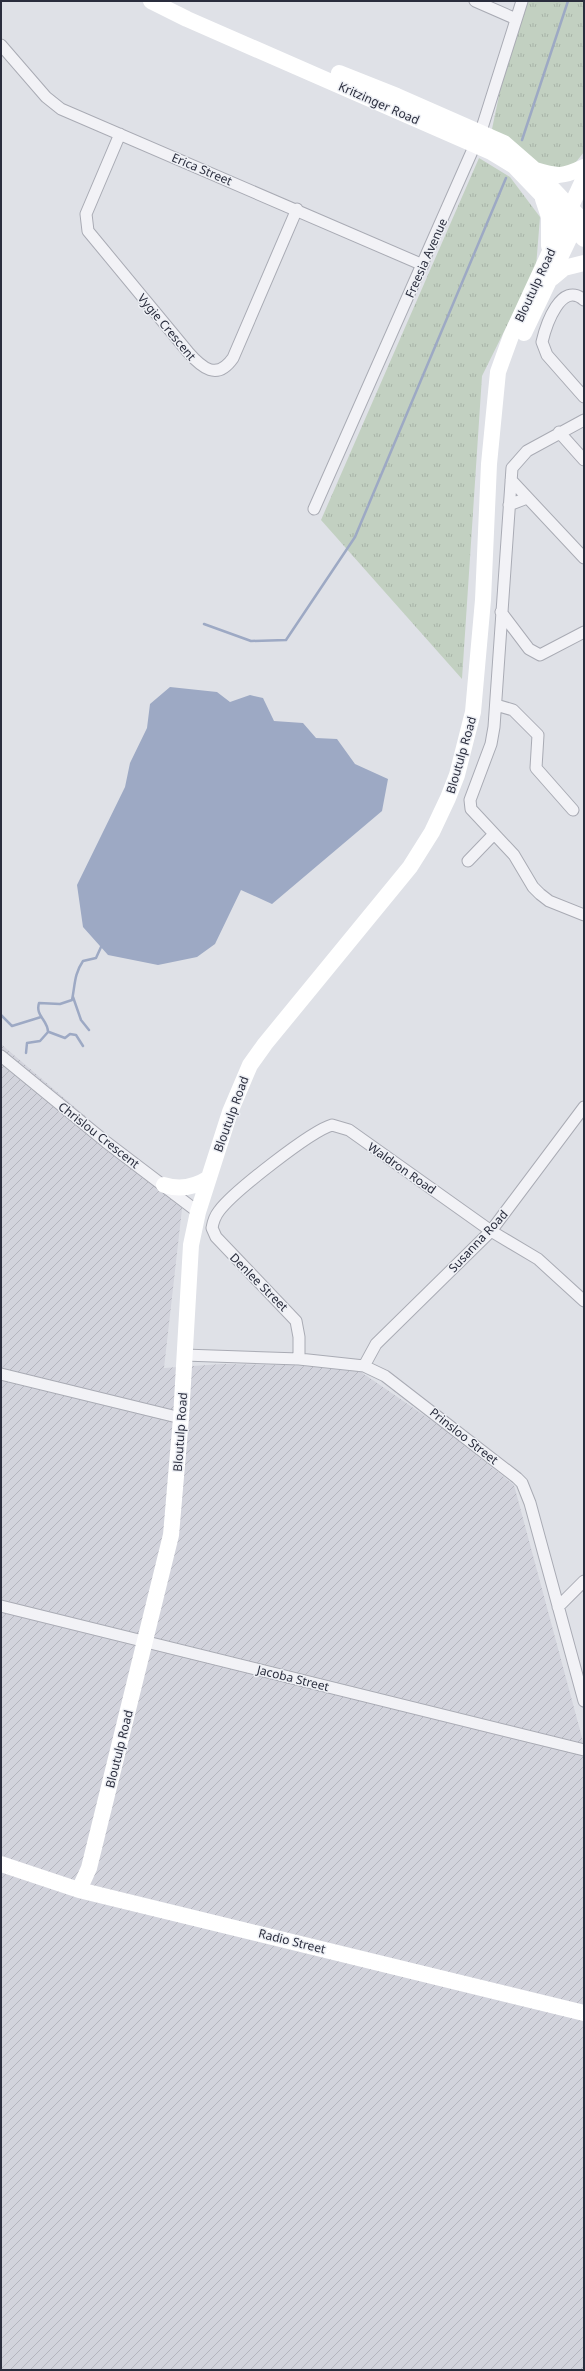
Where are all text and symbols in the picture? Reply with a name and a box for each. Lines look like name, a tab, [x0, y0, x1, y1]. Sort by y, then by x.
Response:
street label: Kritzinger Road	[336, 78, 422, 128]
street label: Erica Street	[169, 149, 235, 190]
street label: Freesia Avenue	[401, 215, 451, 300]
street label: Bloutulp Road	[510, 245, 560, 325]
street label: Vygie Crescent	[134, 290, 201, 365]
street label: Bloutulp Road	[442, 714, 480, 796]
street label: Bloutulp Road	[209, 1074, 253, 1154]
street label: Chrislou Crescent	[55, 1098, 144, 1173]
street label: Waldron Road	[365, 1138, 439, 1198]
street label: Susanna Road	[444, 1206, 512, 1276]
street label: Denlee Street	[226, 1249, 292, 1315]
street label: Bloutulp Road	[169, 1392, 191, 1472]
street label: Prinsloo Street	[426, 1404, 502, 1469]
street label: Jacoba Street	[254, 1661, 331, 1695]
street label: Bloutulp Road	[101, 1708, 137, 1790]
street label: Radio Street	[257, 1924, 328, 1958]

